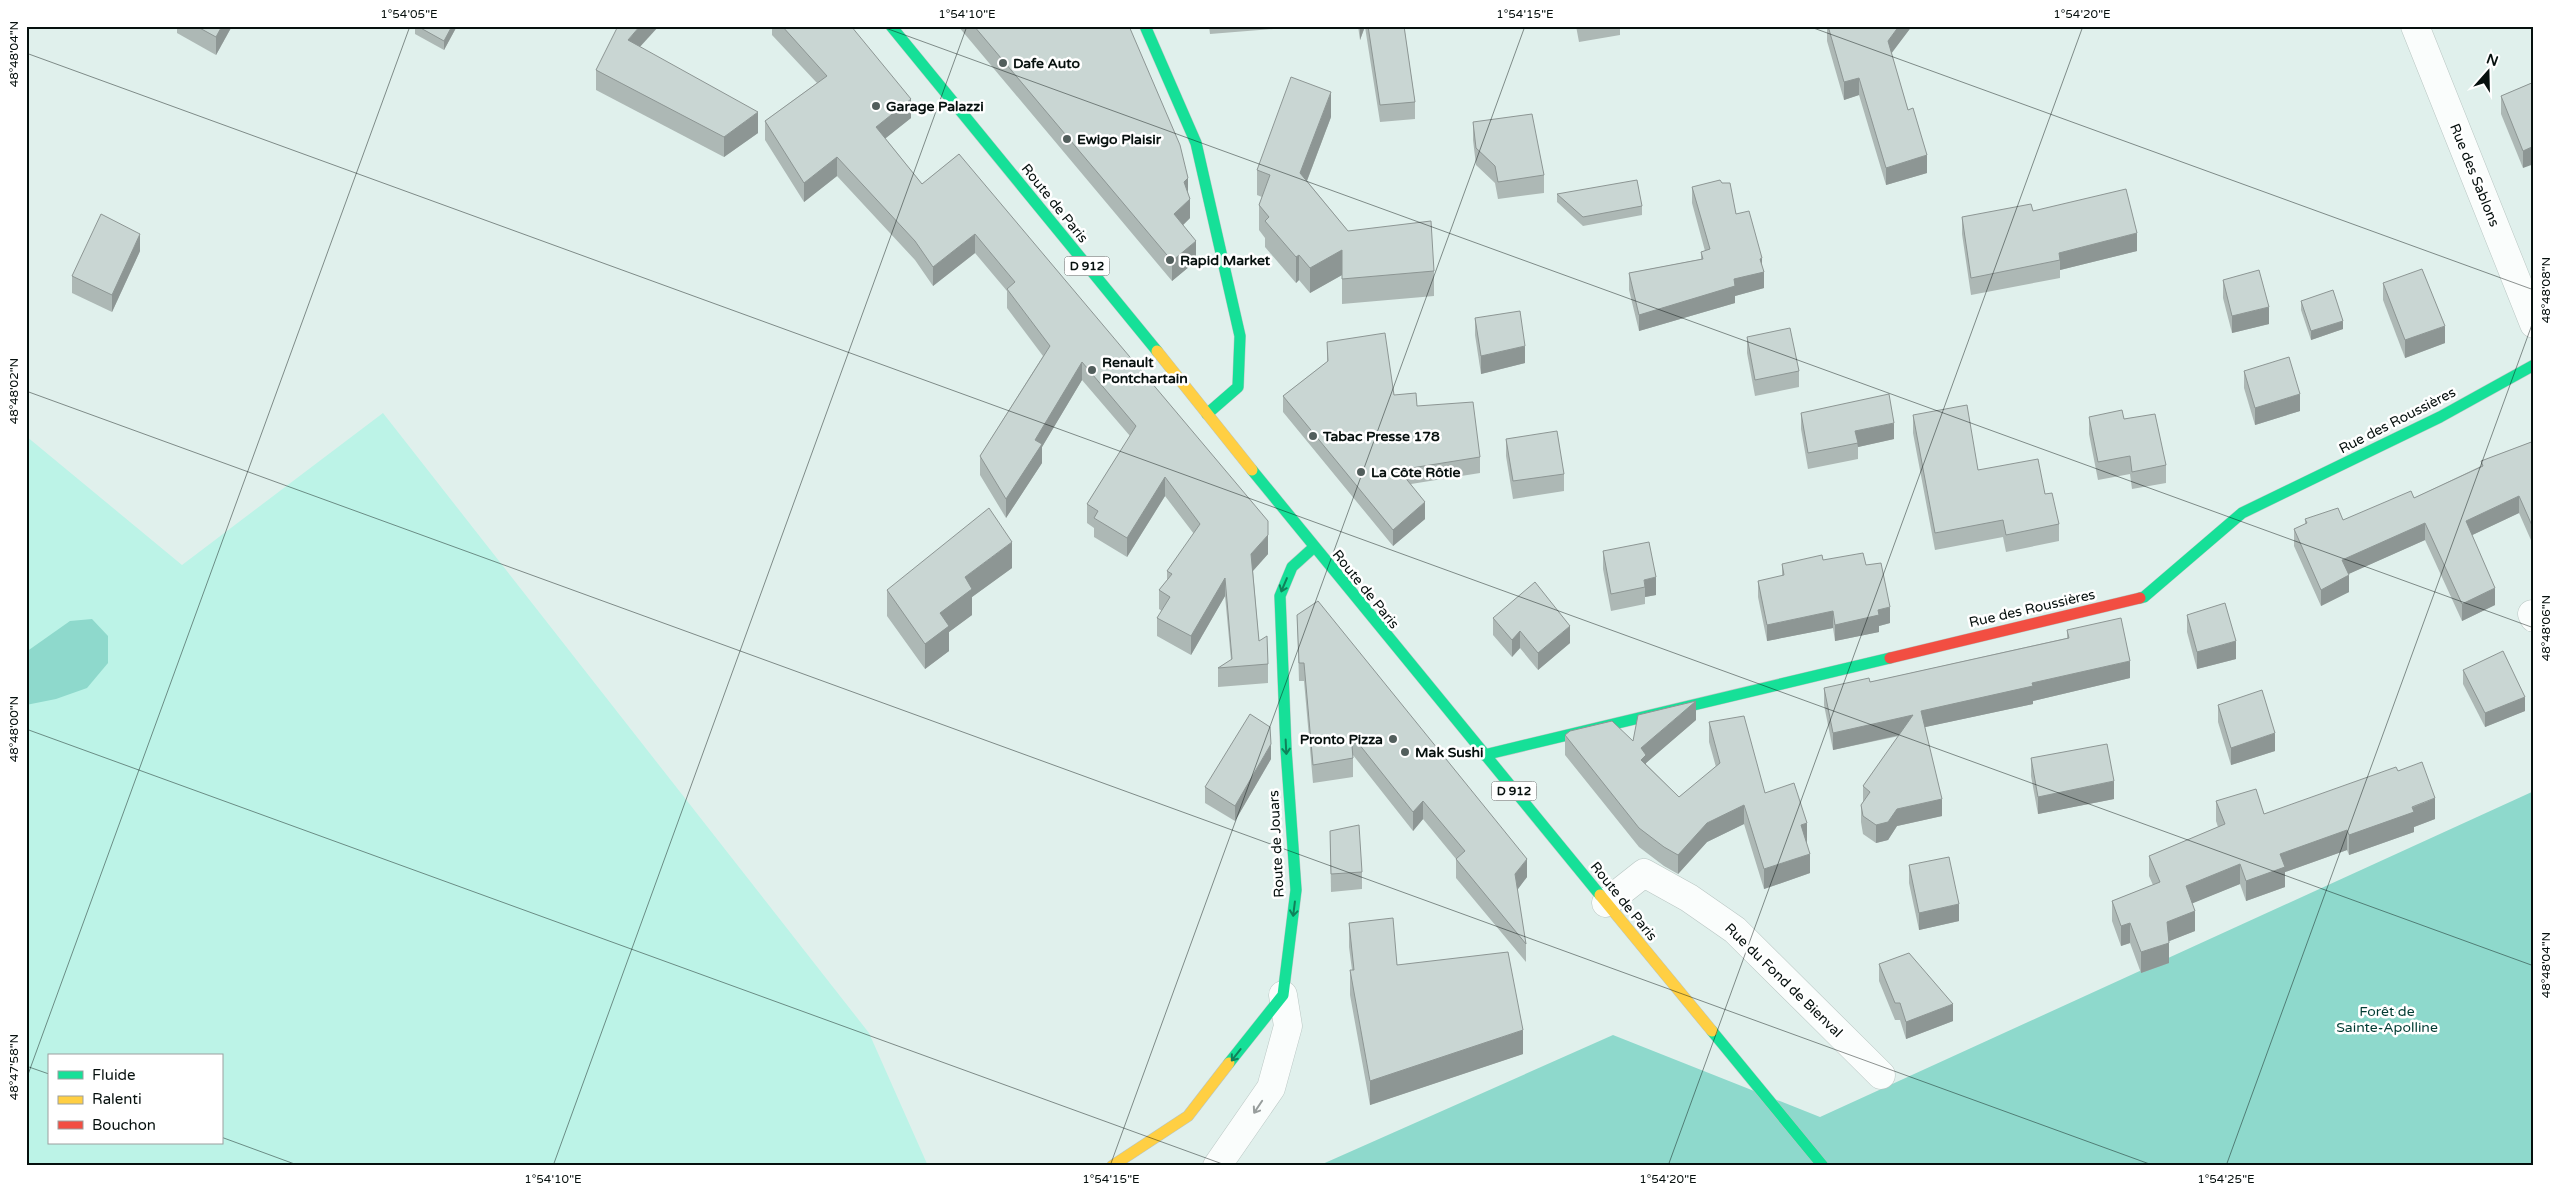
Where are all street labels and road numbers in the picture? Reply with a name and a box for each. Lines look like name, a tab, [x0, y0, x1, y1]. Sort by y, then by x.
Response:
street label: Rue des Sablons	[2446, 121, 2503, 230]
street label: Route de Paris	[1018, 160, 1092, 246]
road number: D 912	[1064, 256, 1110, 276]
street label: Rue des Roussières	[2336, 384, 2459, 457]
street label: Route de Paris	[1329, 546, 1403, 632]
street label: Rue des Roussières	[1967, 586, 2097, 631]
road number: D 912	[1492, 781, 1536, 800]
street label: Route de Jouars	[1265, 789, 1288, 898]
street label: Route de Paris	[1587, 858, 1661, 944]
street label: Rue du Fond de Bienval	[1721, 920, 1846, 1041]

